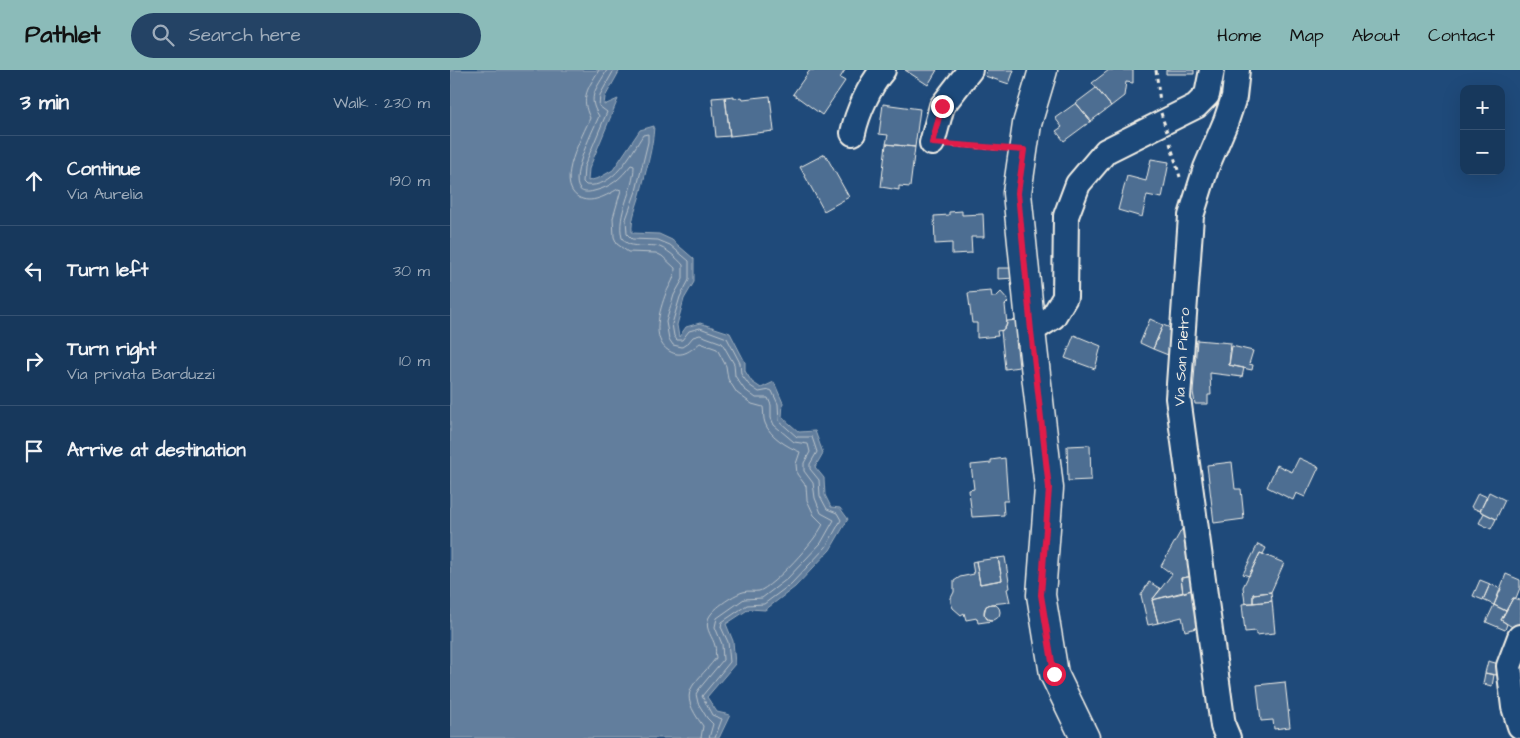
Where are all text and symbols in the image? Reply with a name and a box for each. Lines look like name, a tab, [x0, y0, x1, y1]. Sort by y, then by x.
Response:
search box	[131, 13, 481, 58]
text: Pathlet	[25, 18, 101, 52]
icon: search	[149, 21, 177, 49]
text: Search here	[189, 22, 301, 49]
text: Home	[1217, 23, 1262, 48]
text: Map	[1290, 23, 1324, 48]
text: About	[1352, 23, 1400, 48]
text: Contact	[1428, 23, 1495, 48]
map controls	[1460, 85, 1505, 175]
button: +	[1460, 85, 1505, 130]
text: 3 min	[20, 88, 69, 117]
text: Walk · 230 m	[333, 92, 430, 114]
route end	[931, 95, 954, 118]
button: −	[1460, 130, 1505, 175]
text: Continue	[67, 156, 141, 183]
icon: ahead	[20, 167, 48, 195]
text: 190 m	[390, 170, 430, 192]
text: Via Aurelia	[67, 183, 143, 205]
icon: left	[20, 257, 48, 285]
text: Turn left	[67, 257, 148, 284]
text: 30 m	[393, 260, 430, 282]
street label: Via San Pietro	[1169, 307, 1195, 407]
text: Turn right	[67, 336, 156, 363]
icon: right	[20, 347, 48, 375]
text: 10 m	[399, 350, 430, 372]
text: Via privata Barduzzi	[67, 363, 215, 385]
icon: arrive	[20, 437, 48, 465]
text: Arrive at destination	[67, 437, 246, 464]
route start	[1043, 663, 1066, 686]

